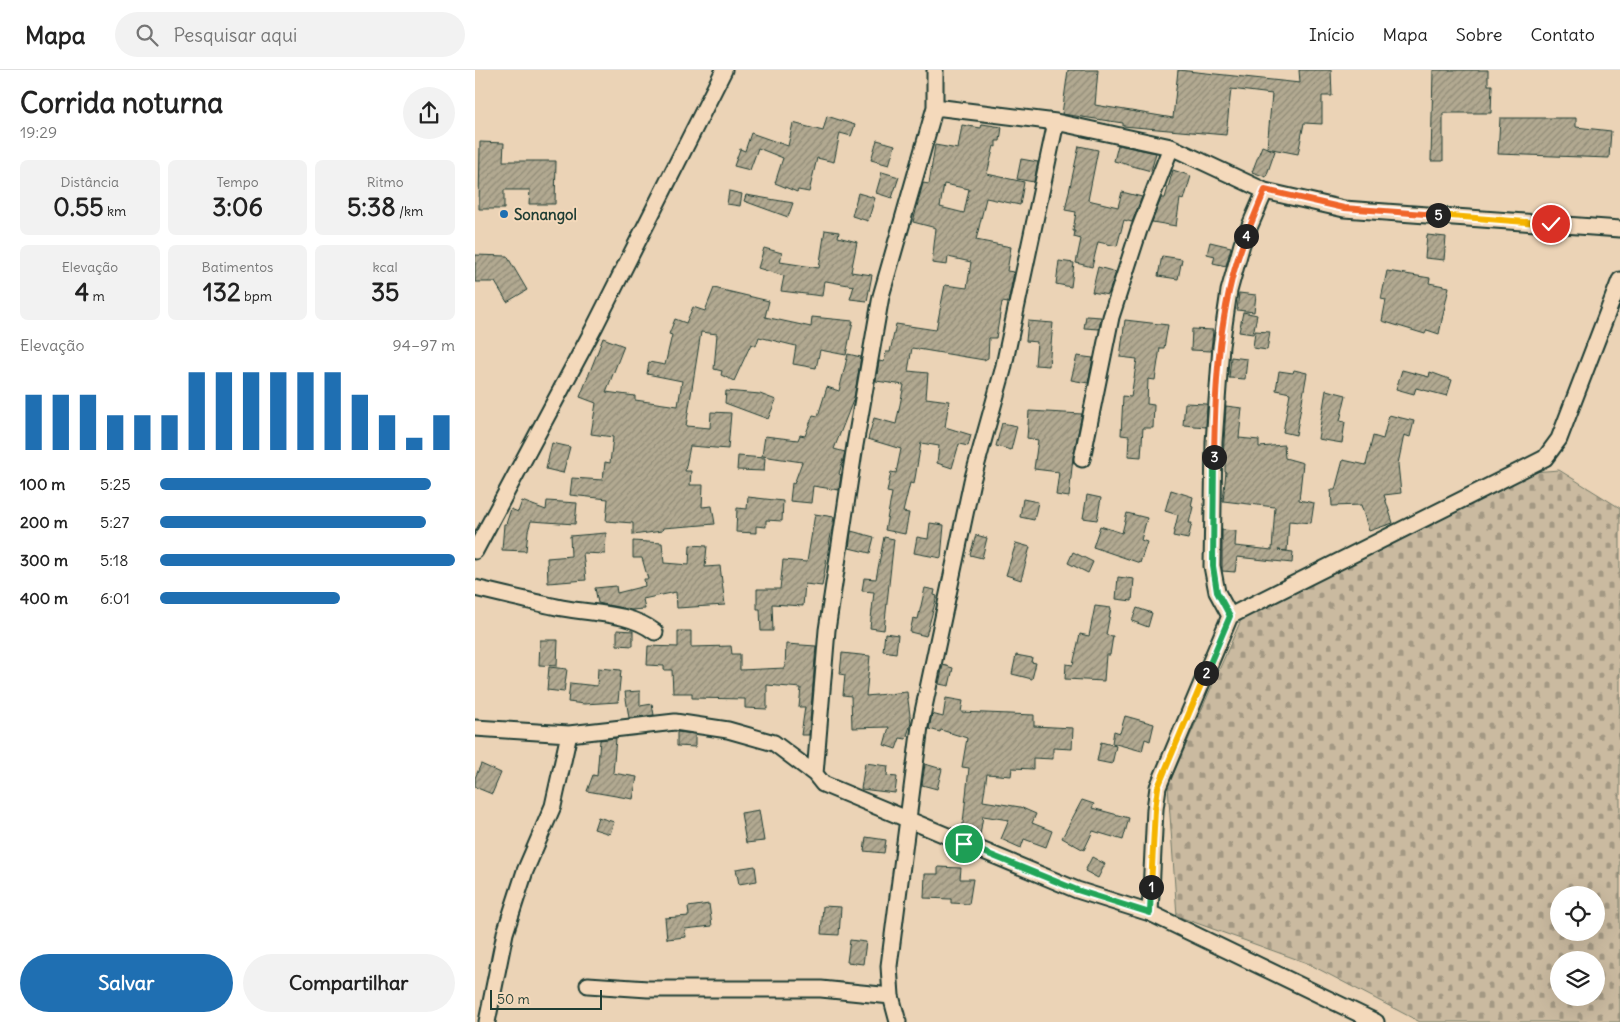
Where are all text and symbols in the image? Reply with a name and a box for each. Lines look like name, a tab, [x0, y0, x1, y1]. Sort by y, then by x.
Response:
search box	[115, 12, 465, 57]
text: Mapa	[25, 20, 85, 50]
icon: search	[133, 21, 161, 49]
text: Pesquisar aqui	[173, 23, 297, 47]
text: Início	[1309, 23, 1355, 46]
text: Mapa	[1383, 23, 1428, 46]
text: Sobre	[1456, 23, 1502, 46]
text: Contato	[1530, 23, 1595, 46]
text: Corrida noturna	[20, 85, 223, 121]
button: share	[403, 87, 455, 139]
text: 19:29	[20, 122, 57, 142]
text: Distância	[61, 173, 119, 191]
text: Tempo	[216, 173, 259, 191]
text: Ritmo	[367, 173, 404, 191]
text: 0.55	[53, 191, 104, 223]
text: 3:06	[212, 191, 263, 223]
text: 5:38	[347, 191, 396, 223]
text: km	[104, 202, 126, 220]
text: /km	[396, 202, 423, 220]
pin: 5	[1425, 202, 1451, 228]
pin	[1530, 203, 1572, 245]
place label: Sonangol	[514, 205, 577, 225]
text: 5	[1434, 206, 1443, 224]
marker: Sonangol	[498, 208, 510, 220]
icon: check	[1537, 210, 1565, 238]
pin: 4	[1233, 224, 1259, 248]
text: 4	[1242, 227, 1251, 245]
text: Elevação	[62, 258, 118, 276]
text: Batimentos	[202, 258, 273, 276]
text: kcal	[373, 258, 398, 276]
text: 4	[75, 276, 89, 308]
text: 132	[203, 276, 241, 308]
text: 35	[371, 276, 399, 308]
text: m	[89, 287, 105, 305]
text: bpm	[241, 287, 272, 305]
text: Elevação	[20, 335, 84, 355]
text: 94–97 m	[393, 335, 455, 355]
pin: 3	[1201, 444, 1227, 470]
text: 3	[1211, 448, 1218, 466]
text: 100 m	[20, 474, 65, 494]
text: 5:25	[100, 474, 131, 494]
text: 200 m	[20, 512, 68, 532]
text: 5:27	[100, 512, 129, 532]
text: 300 m	[20, 550, 68, 570]
text: 5:18	[100, 550, 128, 570]
text: 400 m	[20, 588, 68, 608]
text: 6:01	[100, 588, 130, 608]
pin: 2	[1193, 660, 1219, 686]
text: 2	[1203, 664, 1210, 682]
pin	[943, 823, 985, 865]
icon: arrive	[950, 830, 978, 858]
pin: 1	[1139, 874, 1163, 900]
text: 1	[1149, 878, 1154, 896]
map controls	[1550, 886, 1605, 1006]
button: locate	[1550, 886, 1605, 941]
button: layers	[1550, 951, 1605, 1006]
button: Salvar	[20, 954, 233, 1012]
button: Compartilhar	[243, 954, 455, 1012]
scale bar	[490, 987, 603, 1010]
text: 50 m	[497, 990, 530, 1008]

